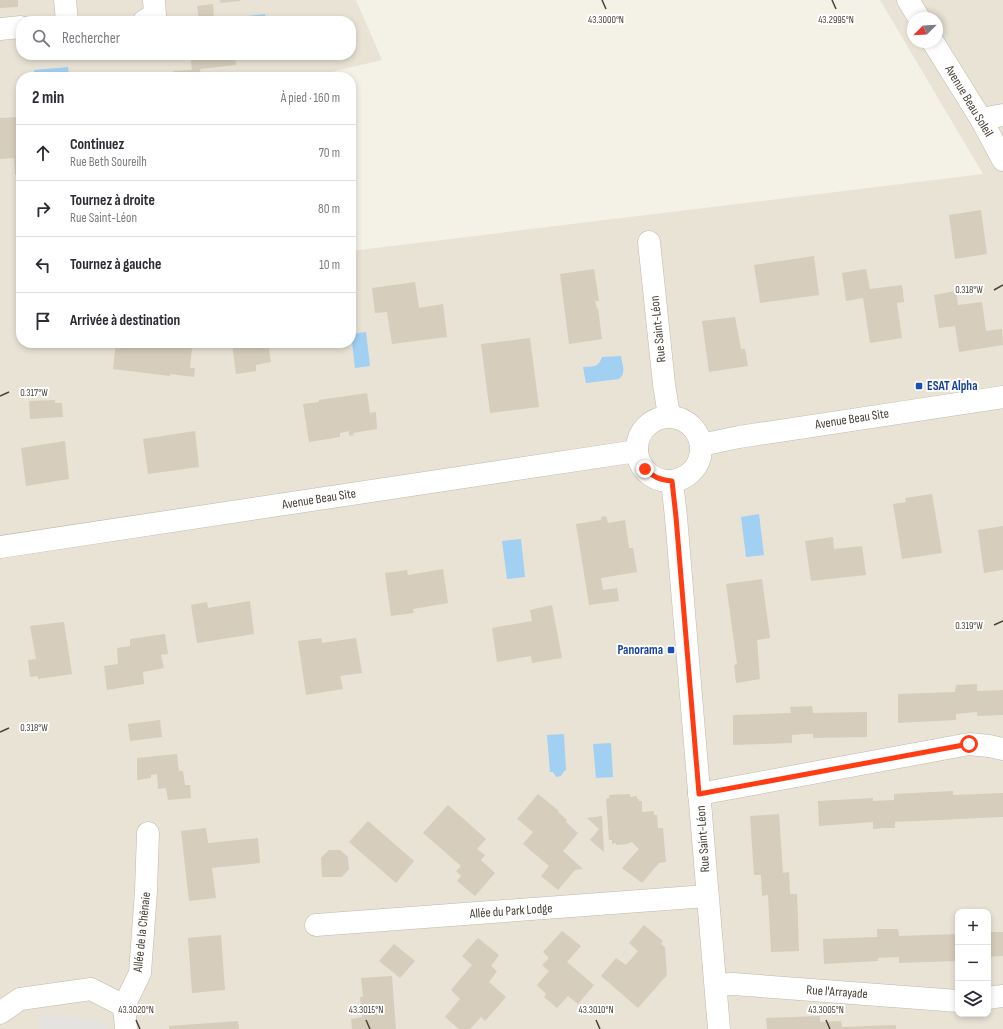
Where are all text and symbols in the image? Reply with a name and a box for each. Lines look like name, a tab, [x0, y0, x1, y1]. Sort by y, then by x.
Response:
north arrow	[907, 12, 943, 48]
text: 43.3000°N	[588, 14, 624, 26]
text: 43.2995°N	[818, 14, 854, 26]
search box	[16, 16, 356, 60]
icon: search	[30, 27, 52, 49]
text: Rechercher	[62, 29, 120, 48]
street label: Avenue Beau Soleil	[941, 61, 997, 140]
text: 2 min	[32, 88, 64, 108]
text: À pied · 160 m	[281, 90, 340, 106]
text: Continuez	[70, 135, 124, 154]
icon: ahead	[32, 142, 54, 164]
text: 70 m	[319, 145, 340, 161]
text: Rue Beth Soureilh	[70, 154, 147, 170]
text: Tournez à droite	[70, 191, 155, 210]
icon: right	[32, 198, 54, 220]
text: 80 m	[318, 201, 340, 217]
text: Rue Saint-Léon	[70, 210, 137, 226]
icon: left	[32, 254, 54, 276]
text: Tournez à gauche	[70, 255, 161, 274]
text: 10 m	[319, 257, 340, 273]
text: 0.318°W	[955, 284, 983, 296]
street label: Rue Saint-Léon	[647, 295, 669, 363]
icon: arrive	[32, 310, 54, 332]
text: Arrivée à destination	[70, 311, 180, 330]
place label: ESAT Alpha	[927, 378, 977, 394]
marker: ESAT Alpha	[914, 381, 924, 391]
text: 0.317°W	[20, 387, 48, 399]
street label: Avenue Beau Site	[813, 405, 890, 433]
route end	[636, 460, 654, 478]
street label: Avenue Beau Site	[280, 485, 357, 513]
text: 0.319°W	[955, 620, 983, 632]
place label: Panorama	[617, 642, 663, 658]
marker: Panorama	[666, 645, 676, 655]
text: 0.318°W	[20, 722, 48, 734]
route start	[960, 735, 978, 753]
street label: Rue Saint-Léon	[693, 805, 713, 873]
street label: Allée de la Chênaie	[130, 891, 154, 974]
street label: Allée du Park Lodge	[468, 900, 553, 922]
map controls	[955, 909, 991, 1017]
button: +	[955, 909, 991, 945]
button: −	[955, 945, 991, 981]
button: layers	[955, 981, 991, 1017]
street label: Rue l'Arrayade	[806, 982, 868, 1002]
text: 43.3020°N	[118, 1004, 154, 1016]
text: 43.3015°N	[349, 1004, 383, 1016]
text: 43.3010°N	[579, 1004, 613, 1016]
text: 43.3005°N	[808, 1004, 844, 1016]

